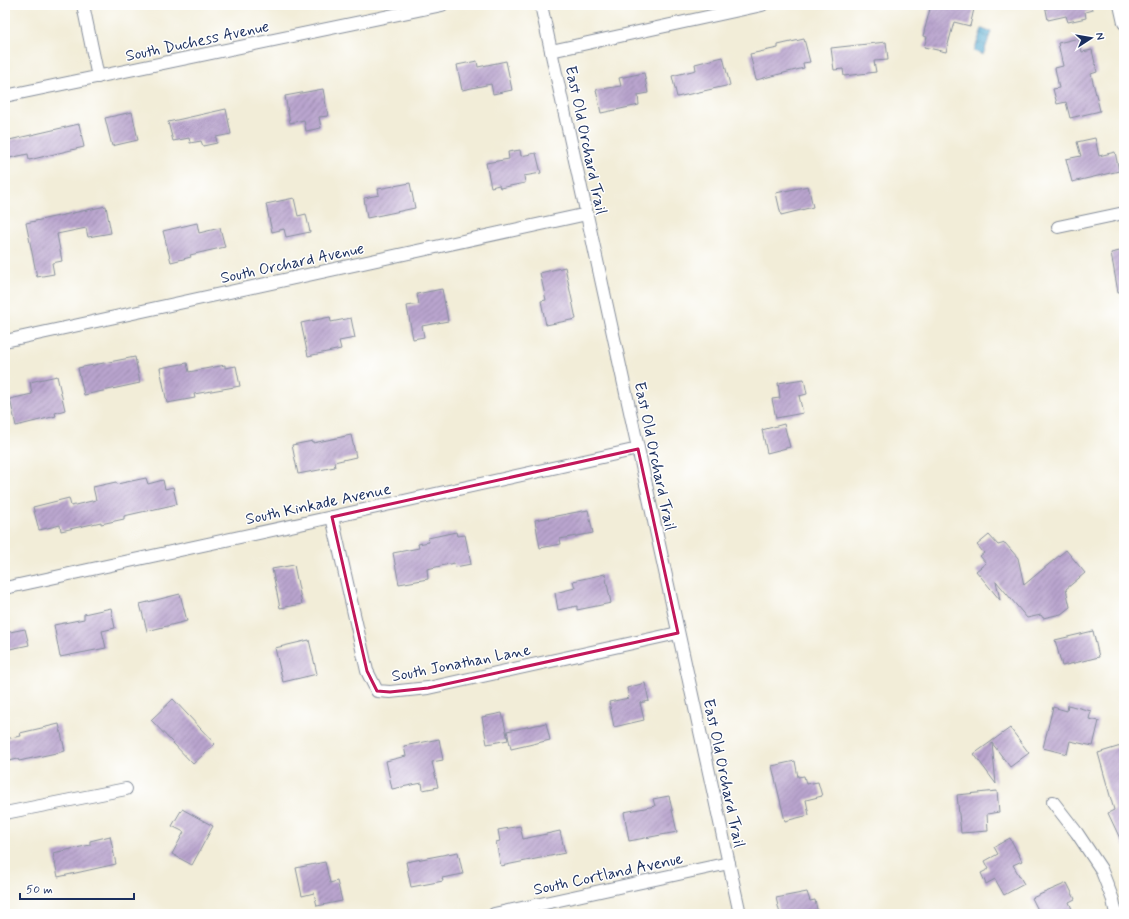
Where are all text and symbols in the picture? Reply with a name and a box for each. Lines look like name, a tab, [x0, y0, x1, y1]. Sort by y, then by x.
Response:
street label: South Duchess Avenue	[124, 16, 271, 67]
north arrow	[1071, 18, 1111, 58]
text: N	[1092, 31, 1107, 41]
street label: East Old Orchard Trail	[560, 64, 612, 217]
street label: South Orchard Avenue	[219, 238, 366, 289]
street label: East Old Orchard Trail	[629, 380, 681, 533]
street label: South Kinkade Avenue	[244, 479, 393, 530]
street label: South Jonathan Lane	[390, 640, 533, 687]
street label: East Old Orchard Trail	[698, 697, 750, 850]
street label: South Cortland Avenue	[532, 848, 685, 901]
scale bar	[20, 875, 134, 901]
text: 50 m	[26, 882, 53, 898]

